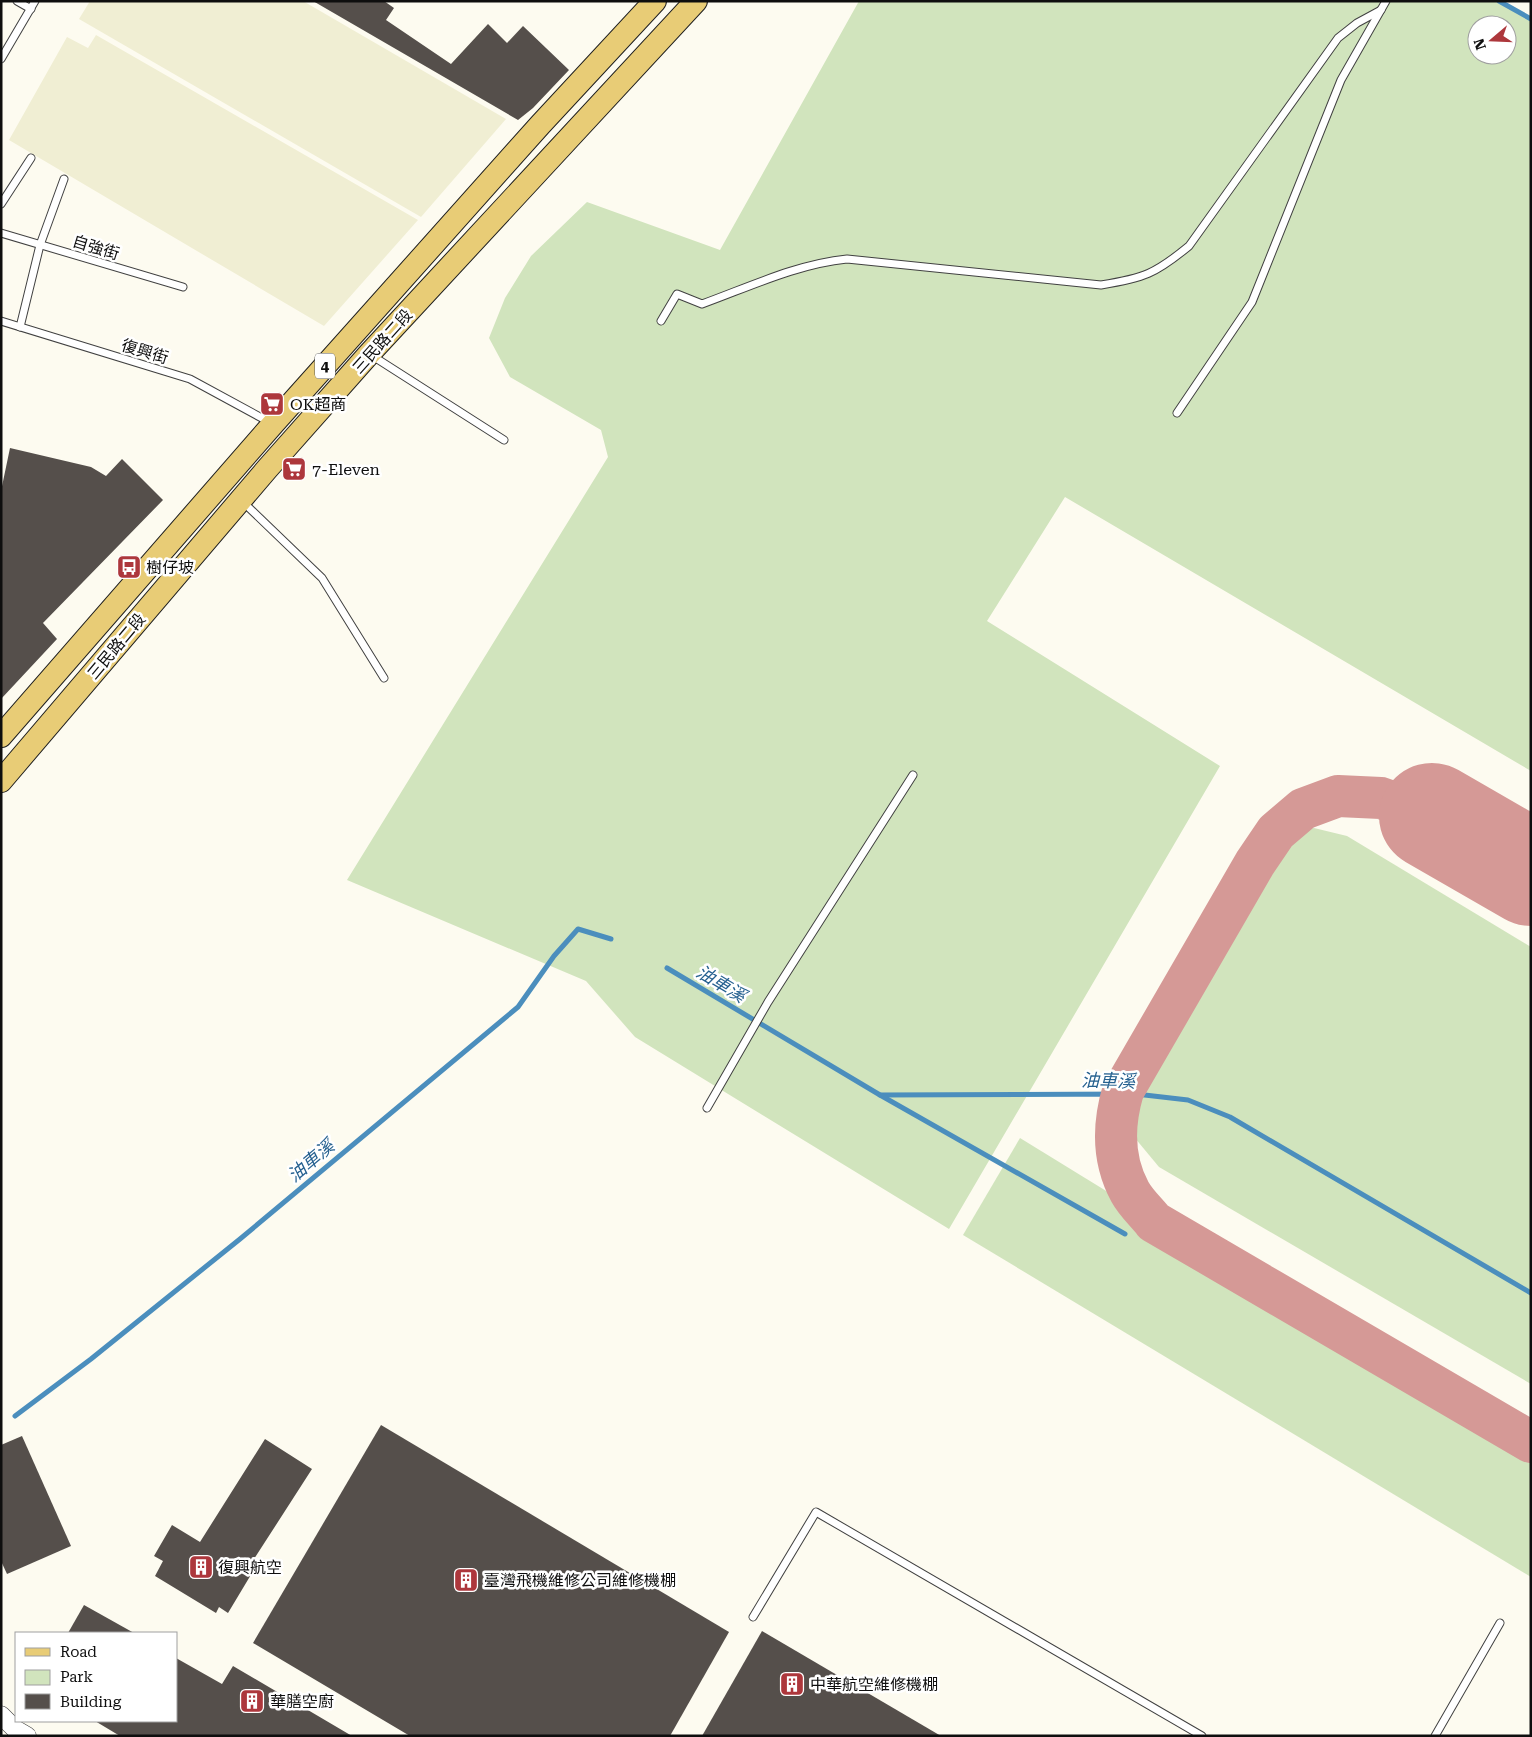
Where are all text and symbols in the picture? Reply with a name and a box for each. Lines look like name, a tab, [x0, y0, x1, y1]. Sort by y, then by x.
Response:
north arrow	[1467, 15, 1517, 65]
text: N	[1470, 36, 1489, 52]
street label: 自強街	[70, 231, 122, 264]
street label: 三民路二段	[349, 305, 416, 377]
street label: 復興街	[119, 335, 171, 368]
road number: 4	[315, 354, 335, 378]
supermarket icon: OK超商	[259, 391, 285, 417]
place label: OK超商	[290, 395, 346, 414]
supermarket icon: 7-Eleven	[281, 456, 307, 482]
place label: 7-Eleven	[312, 460, 380, 479]
bus stop icon: 樹仔坡	[116, 554, 142, 580]
place label: 樹仔坡	[146, 558, 194, 577]
street label: 三民路二段	[83, 610, 149, 683]
water label: 油車溪	[693, 961, 752, 1008]
water label: 油車溪	[1081, 1070, 1138, 1092]
water label: 油車溪	[283, 1133, 340, 1186]
building icon: 復興航空	[188, 1554, 214, 1580]
place label: 復興航空	[218, 1558, 282, 1577]
building icon: 臺灣飛機維修公司維修機棚	[453, 1567, 479, 1593]
place label: 臺灣飛機維修公司維修機棚	[484, 1571, 676, 1590]
legend	[15, 1632, 178, 1722]
text: Road	[60, 1643, 97, 1661]
text: Park	[60, 1668, 94, 1686]
building icon: 中華航空維修機棚	[779, 1671, 805, 1697]
place label: 中華航空維修機棚	[810, 1675, 938, 1694]
building icon: 華膳空廚	[239, 1688, 265, 1714]
place label: 華膳空廚	[270, 1692, 334, 1711]
text: Building	[60, 1693, 122, 1711]

